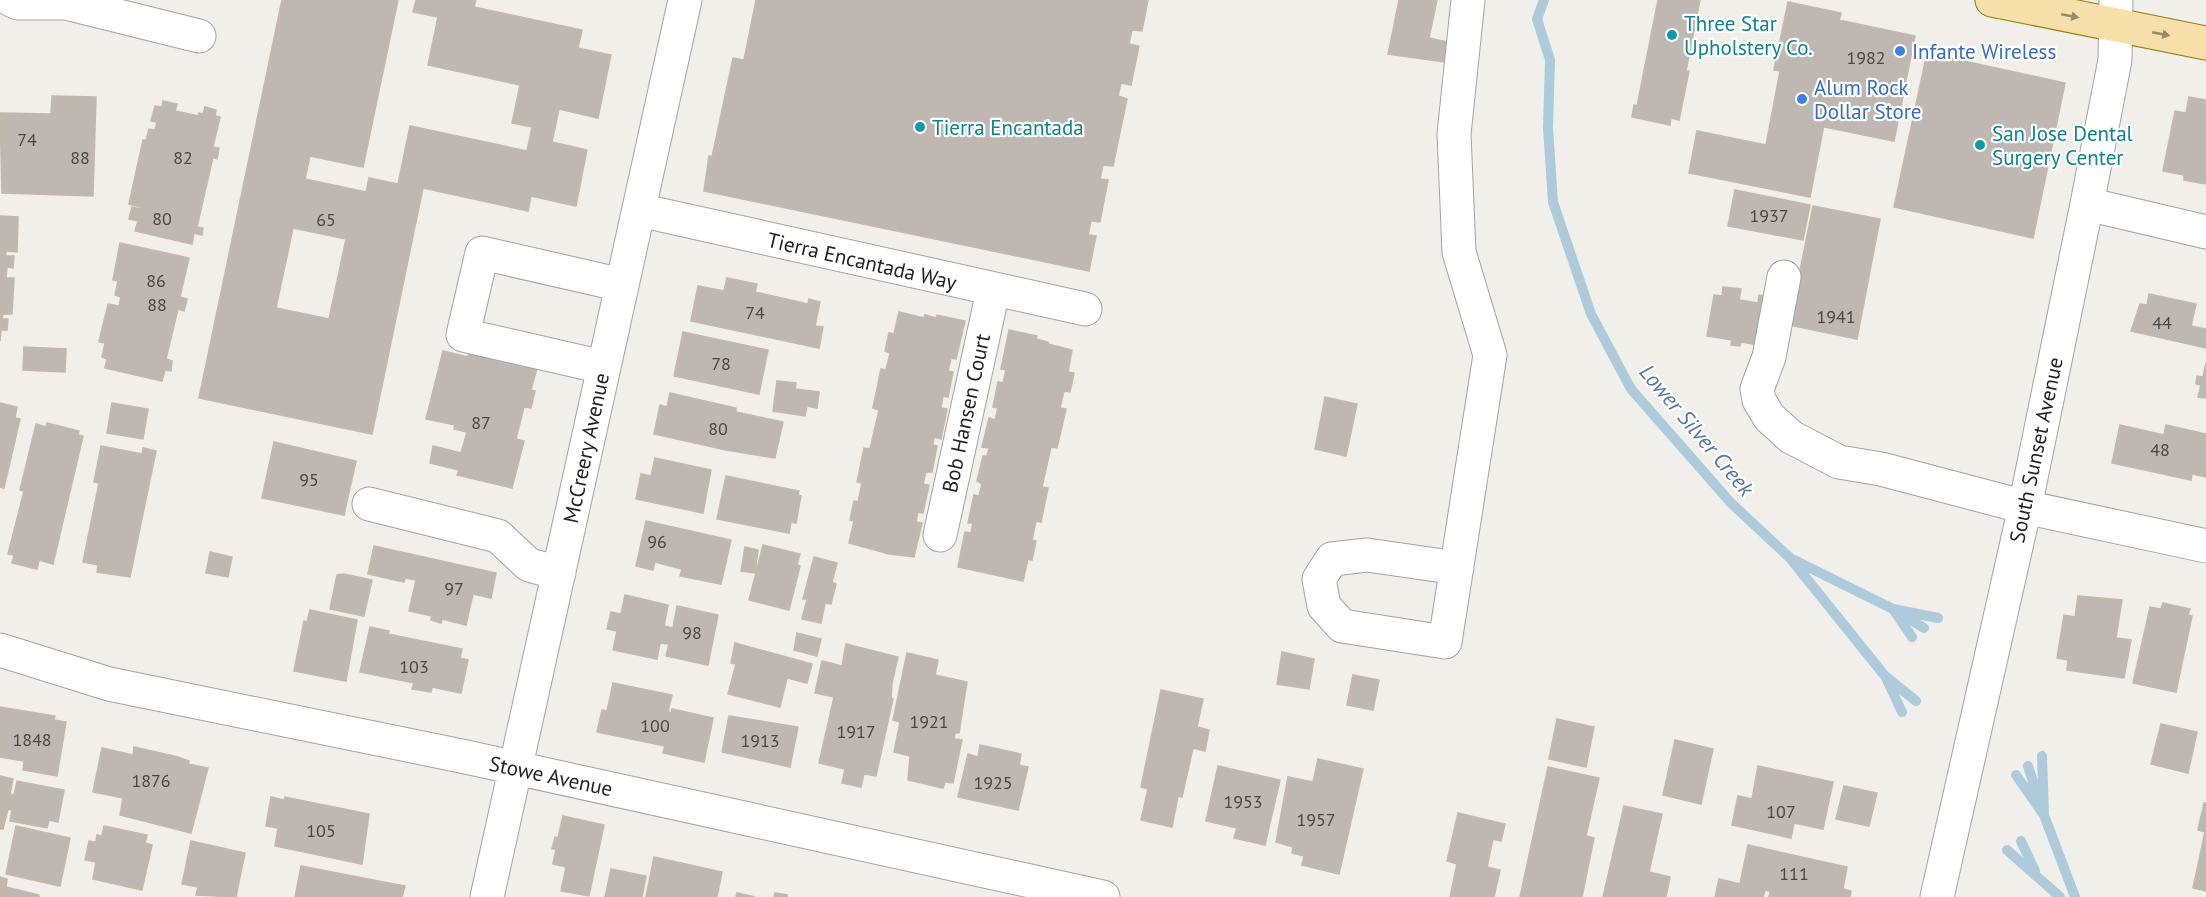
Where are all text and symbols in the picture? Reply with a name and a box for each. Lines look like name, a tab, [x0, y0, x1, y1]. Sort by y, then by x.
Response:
place label: Three Star Upholstery Co.	[1684, 10, 1813, 61]
one-way arrow	[2061, 12, 2080, 21]
marker: Three Star Upholstery Co.	[1665, 28, 1679, 42]
one-way arrow	[2151, 30, 2170, 39]
place label: Infante Wireless	[1912, 38, 2056, 65]
marker: Infante Wireless	[1893, 44, 1907, 58]
house number: 1982	[1846, 46, 1886, 69]
place label: Alum Rock Dollar Store	[1814, 74, 1922, 125]
marker: Alum Rock Dollar Store	[1795, 92, 1809, 106]
place label: Tierra Encantada	[932, 114, 1084, 141]
marker: Tierra Encantada	[913, 120, 927, 134]
place label: San Jose Dental Surgery Center	[1992, 120, 2133, 171]
house number: 74	[17, 128, 37, 151]
marker: San Jose Dental Surgery Center	[1973, 138, 1987, 152]
house number: 88	[70, 146, 90, 169]
house number: 82	[173, 146, 193, 169]
house number: 1937	[1749, 204, 1789, 227]
house number: 80	[152, 207, 172, 230]
house number: 65	[316, 208, 336, 231]
street label: Tierra Encantada Way	[765, 226, 960, 296]
house number: 86	[146, 269, 166, 292]
house number: 88	[147, 293, 167, 316]
house number: 74	[745, 301, 765, 324]
house number: 1941	[1816, 305, 1856, 328]
house number: 44	[2152, 311, 2172, 334]
street label: Bob Hansen Court	[936, 331, 996, 495]
house number: 78	[711, 352, 731, 375]
street label: South Sunset Avenue	[2003, 355, 2069, 545]
water label: Lower Silver Creek	[1634, 358, 1761, 502]
street label: McCreery Avenue	[557, 371, 615, 525]
house number: 87	[471, 411, 491, 434]
house number: 80	[708, 417, 728, 440]
house number: 48	[2150, 438, 2170, 461]
house number: 95	[299, 468, 319, 491]
house number: 96	[647, 530, 667, 553]
house number: 97	[444, 577, 464, 600]
house number: 98	[682, 621, 702, 644]
house number: 103	[399, 655, 429, 678]
house number: 1921	[909, 710, 949, 733]
house number: 100	[640, 714, 670, 737]
house number: 1917	[836, 720, 876, 743]
house number: 1848	[12, 728, 52, 751]
house number: 1913	[740, 729, 780, 752]
street label: Stowe Avenue	[487, 750, 615, 802]
house number: 1876	[131, 769, 171, 792]
house number: 1925	[973, 771, 1013, 794]
house number: 1953	[1223, 790, 1263, 813]
house number: 107	[1766, 800, 1796, 823]
house number: 1957	[1296, 808, 1336, 831]
house number: 105	[306, 819, 336, 842]
house number: 111	[1779, 862, 1809, 885]

